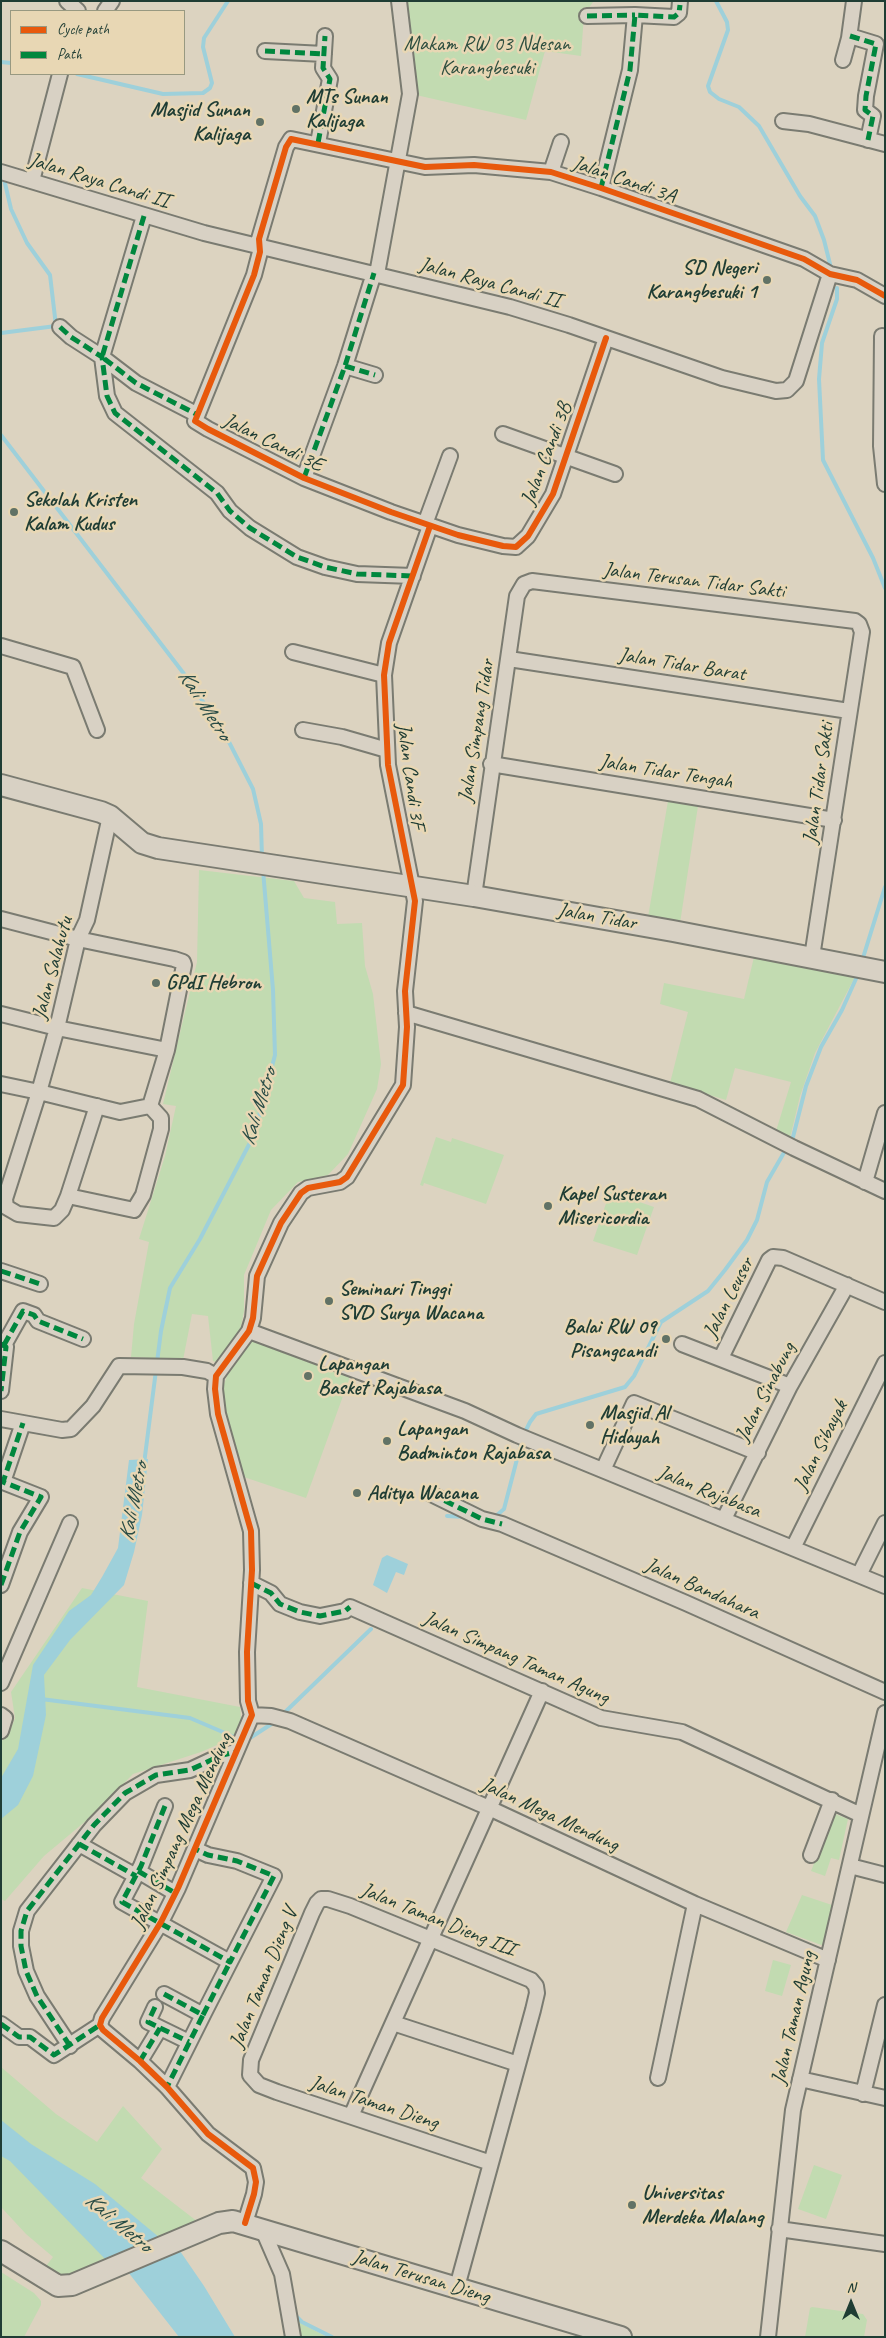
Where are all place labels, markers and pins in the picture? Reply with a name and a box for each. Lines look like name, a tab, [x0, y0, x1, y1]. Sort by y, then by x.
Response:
place label: MTs Sunan Kalijaga	[306, 84, 388, 134]
place label: Masjid Sunan Kalijaga	[150, 97, 250, 147]
marker: MTs Sunan Kalijaga	[290, 103, 302, 115]
marker: Masjid Sunan Kalijaga	[254, 116, 266, 128]
place label: SD Negeri Karangbesuki 1	[646, 255, 757, 305]
marker: SD Negeri Karangbesuki 1	[761, 274, 773, 286]
place label: Sekolah Kristen Kalam Kudus	[24, 487, 137, 537]
marker: Sekolah Kristen Kalam Kudus	[8, 506, 20, 518]
place label: GPdI Hebron	[166, 970, 261, 996]
marker: GPdI Hebron	[150, 977, 162, 989]
place label: Kapel Susteran Misericordia	[558, 1181, 666, 1231]
marker: Kapel Susteran Misericordia	[542, 1200, 554, 1212]
place label: Seminari Tinggi SVD Surya Wacana	[339, 1276, 483, 1326]
marker: Seminari Tinggi SVD Surya Wacana	[323, 1295, 335, 1307]
place label: Balai RW 09 Pisangcandi	[564, 1314, 656, 1364]
marker: Balai RW 09 Pisangcandi	[660, 1333, 672, 1345]
place label: Lapangan Basket Rajabasa	[318, 1351, 441, 1401]
marker: Lapangan Basket Rajabasa	[302, 1370, 314, 1382]
place label: Masjid Al Hidayah	[600, 1400, 669, 1450]
place label: Lapangan Badminton Rajabasa	[397, 1416, 550, 1466]
marker: Masjid Al Hidayah	[584, 1419, 596, 1431]
marker: Lapangan Badminton Rajabasa	[381, 1435, 393, 1447]
place label: Aditya Wacana	[367, 1480, 477, 1506]
marker: Aditya Wacana	[351, 1487, 363, 1499]
place label: Universitas Merdeka Malang	[642, 2180, 763, 2230]
marker: Universitas Merdeka Malang	[626, 2199, 638, 2211]

